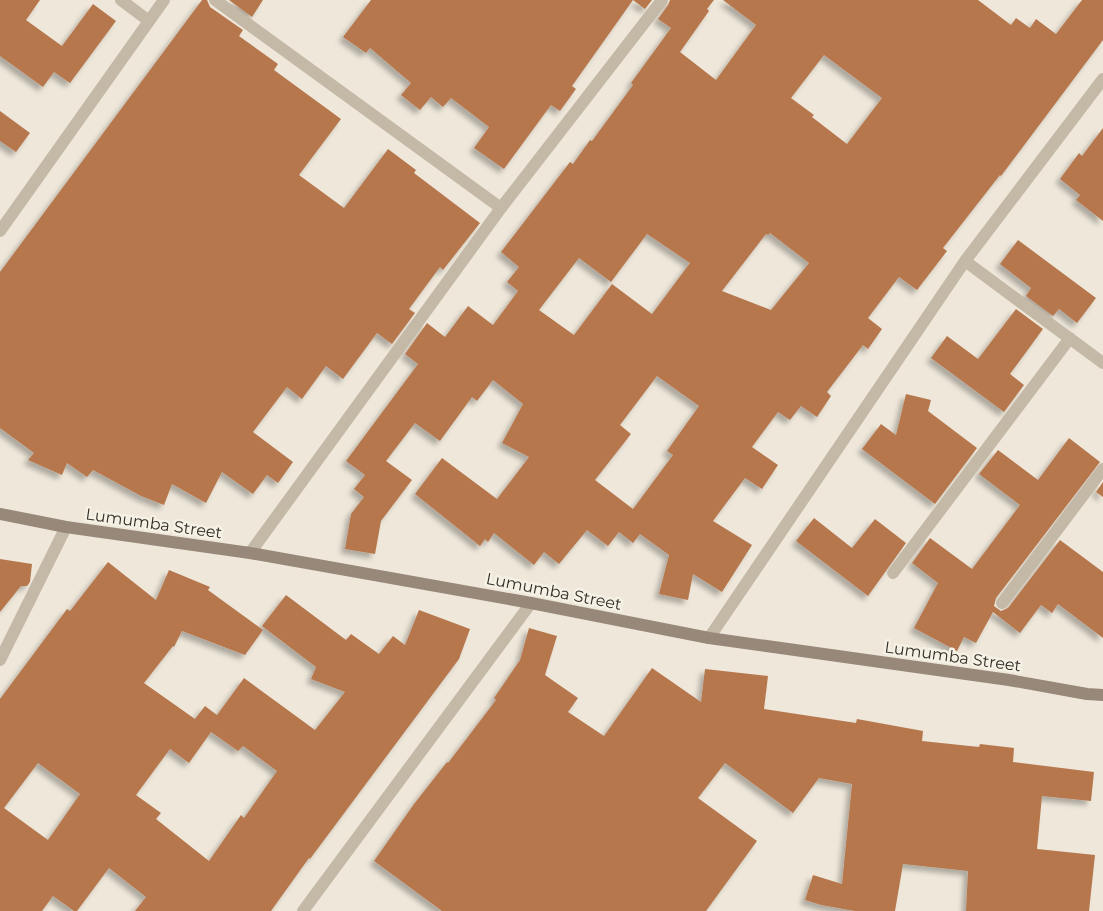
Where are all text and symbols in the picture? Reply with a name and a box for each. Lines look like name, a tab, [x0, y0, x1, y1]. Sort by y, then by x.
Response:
street label: Lumumba Street	[84, 505, 224, 543]
street label: Lumumba Street	[485, 569, 624, 614]
street label: Lumumba Street	[883, 638, 1023, 676]

